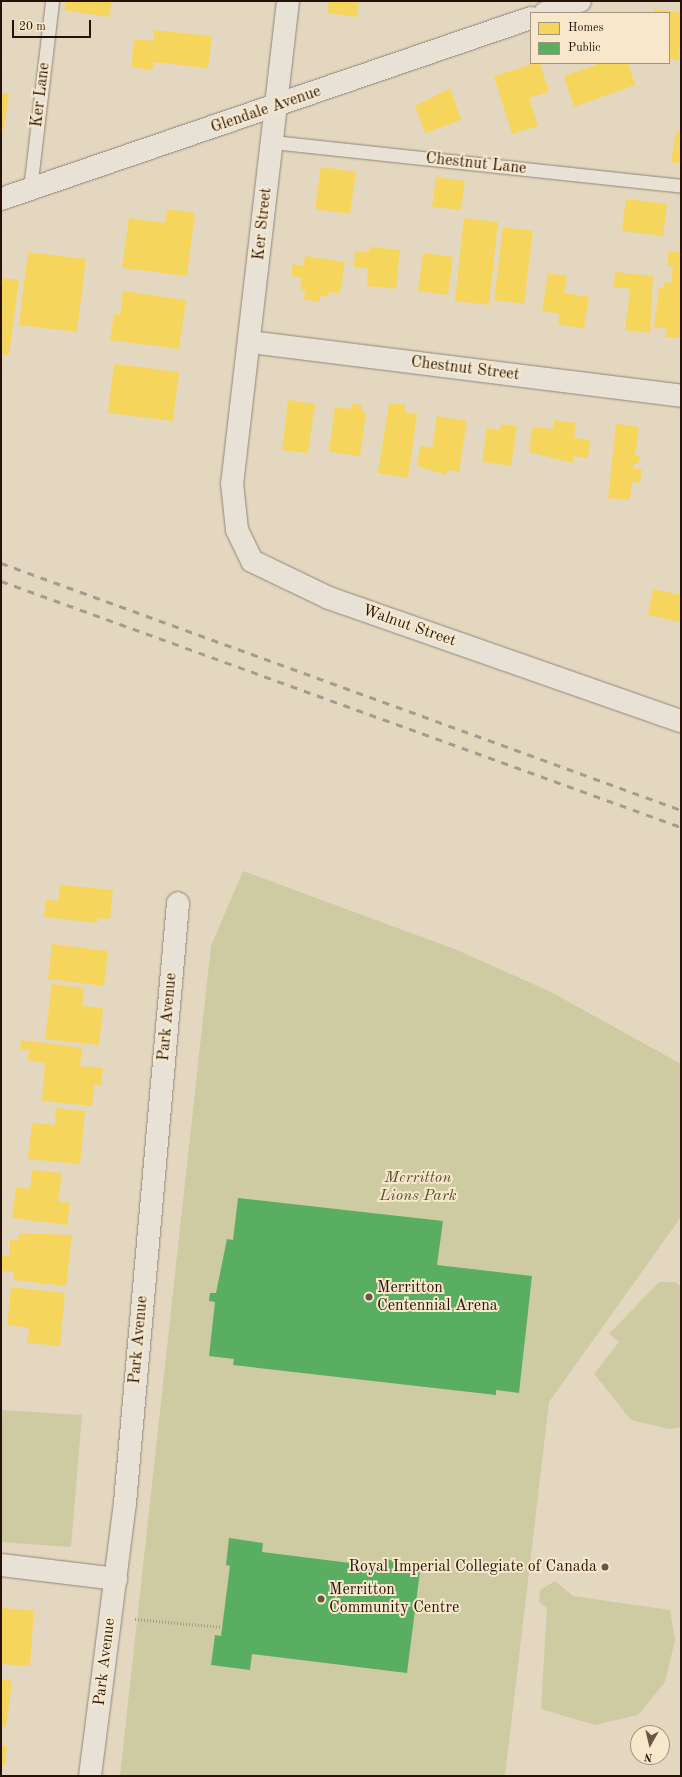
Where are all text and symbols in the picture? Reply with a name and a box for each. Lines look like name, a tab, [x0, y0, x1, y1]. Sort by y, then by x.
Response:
scale bar	[14, 12, 93, 38]
legend	[530, 12, 670, 64]
text: 20 m	[19, 21, 46, 33]
text: Homes	[568, 22, 604, 34]
text: Public	[568, 42, 600, 54]
street label: Ker Lane	[28, 62, 54, 128]
street label: Glendale Avenue	[208, 82, 324, 138]
street label: Chestnut Lane	[425, 149, 527, 179]
street label: Ker Street	[250, 187, 276, 261]
street label: Chestnut Street	[410, 353, 520, 385]
street label: Walnut Street	[360, 601, 458, 651]
street label: Park Avenue	[155, 972, 181, 1062]
park label: Merritton Lions Park	[379, 1168, 457, 1206]
place label: Merritton Centennial Arena	[377, 1278, 498, 1316]
marker: Merritton Centennial Arena	[364, 1292, 374, 1302]
street label: Park Avenue	[126, 1295, 152, 1385]
place label: Royal Imperial Collegiate of Canada	[349, 1557, 597, 1577]
marker: Royal Imperial Collegiate of Canada	[600, 1562, 610, 1572]
place label: Merritton Community Centre	[329, 1580, 459, 1618]
marker: Merritton Community Centre	[316, 1594, 326, 1604]
street label: Park Avenue	[90, 1617, 120, 1707]
north arrow	[630, 1725, 670, 1765]
text: N	[643, 1750, 653, 1762]

